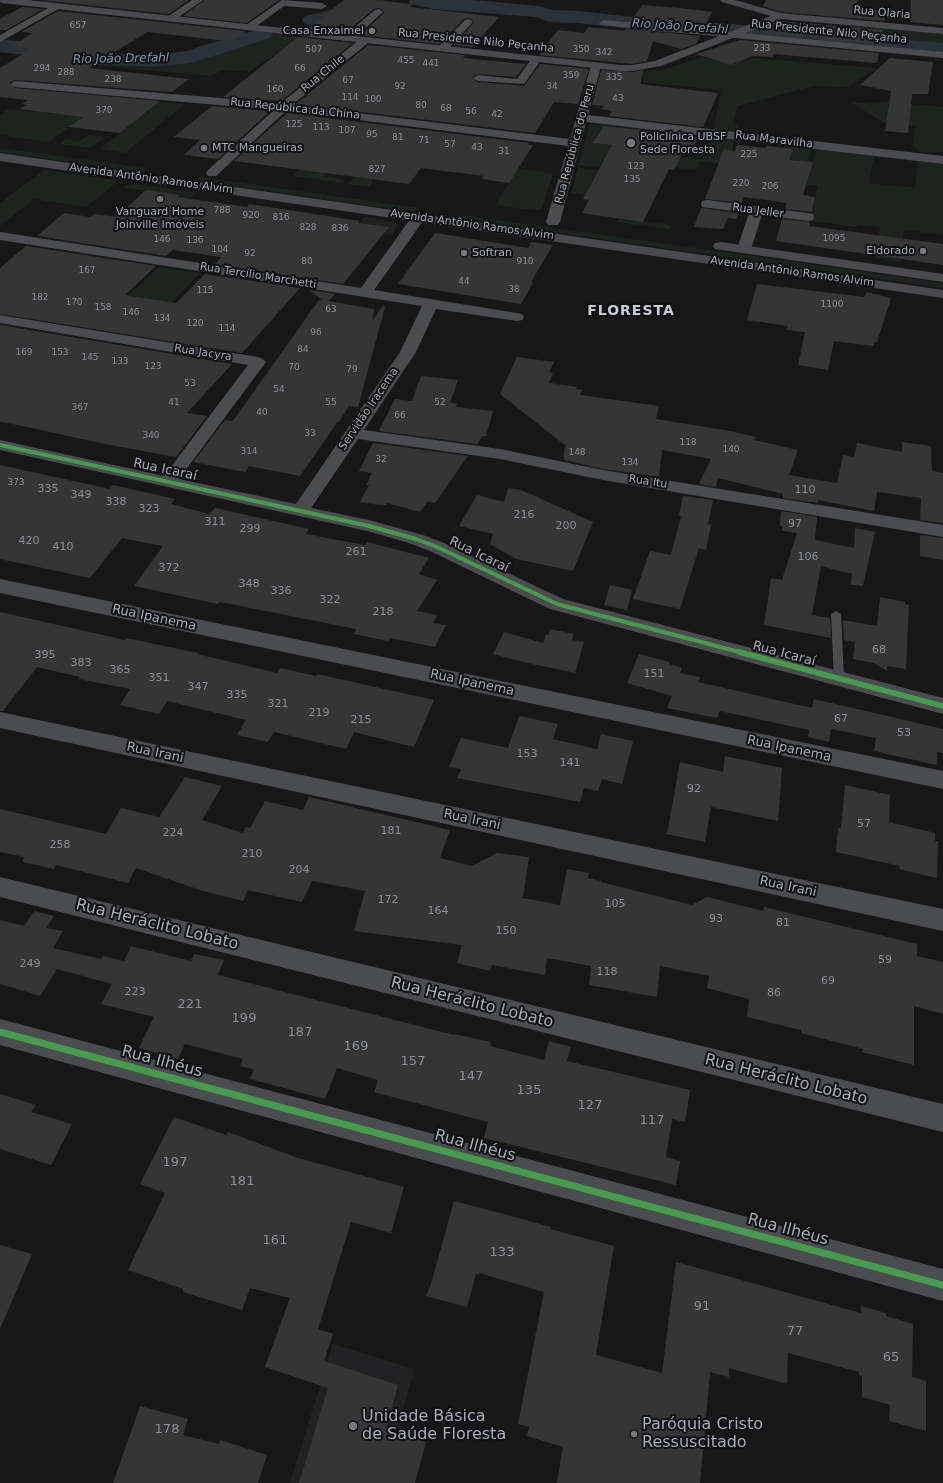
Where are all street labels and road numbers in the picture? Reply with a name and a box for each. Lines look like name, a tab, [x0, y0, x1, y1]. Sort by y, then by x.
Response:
street label: Rua Olaria	[853, 4, 911, 22]
street label: Rua Presidente Nilo Peçanha	[750, 17, 908, 47]
street label: Rua Presidente Nilo Peçanha	[397, 26, 555, 56]
street label: Rua Chile	[299, 53, 347, 95]
street label: Rua República do Peru	[553, 83, 597, 205]
street label: Rua República da China	[230, 96, 360, 122]
street label: Rua Maravilha	[734, 129, 814, 151]
street label: Avenida Antônio Ramos Alvim	[68, 161, 234, 197]
street label: Rua Jeller	[731, 201, 785, 221]
street label: Avenida Antônio Ramos Alvim	[389, 207, 555, 243]
street label: Avenida Antônio Ramos Alvim	[709, 254, 875, 290]
street label: Rua Tercílio Marchetti	[199, 260, 317, 292]
street label: Rua Jacyra	[173, 342, 233, 364]
street label: Servidão Iracema	[337, 365, 401, 453]
street label: Rua Icaraí	[132, 456, 198, 484]
street label: Rua Itu	[628, 472, 668, 492]
street label: Rua Icaraí	[447, 534, 511, 576]
street label: Rua Ipanema	[110, 601, 198, 635]
street label: Rua Icaraí	[751, 638, 817, 670]
street label: Rua Ipanema	[428, 666, 516, 700]
street label: Rua Ipanema	[745, 732, 833, 766]
street label: Rua Irani	[125, 739, 185, 767]
street label: Rua Irani	[442, 806, 502, 834]
street label: Rua Irani	[758, 873, 818, 901]
street label: Rua Heráclito Lobato	[74, 895, 240, 955]
street label: Rua Heráclito Lobato	[389, 973, 555, 1033]
street label: Rua Ilhéus	[119, 1042, 205, 1082]
street label: Rua Heráclito Lobato	[703, 1050, 869, 1110]
street label: Rua Ilhéus	[432, 1126, 518, 1166]
street label: Rua Ilhéus	[745, 1210, 831, 1250]

